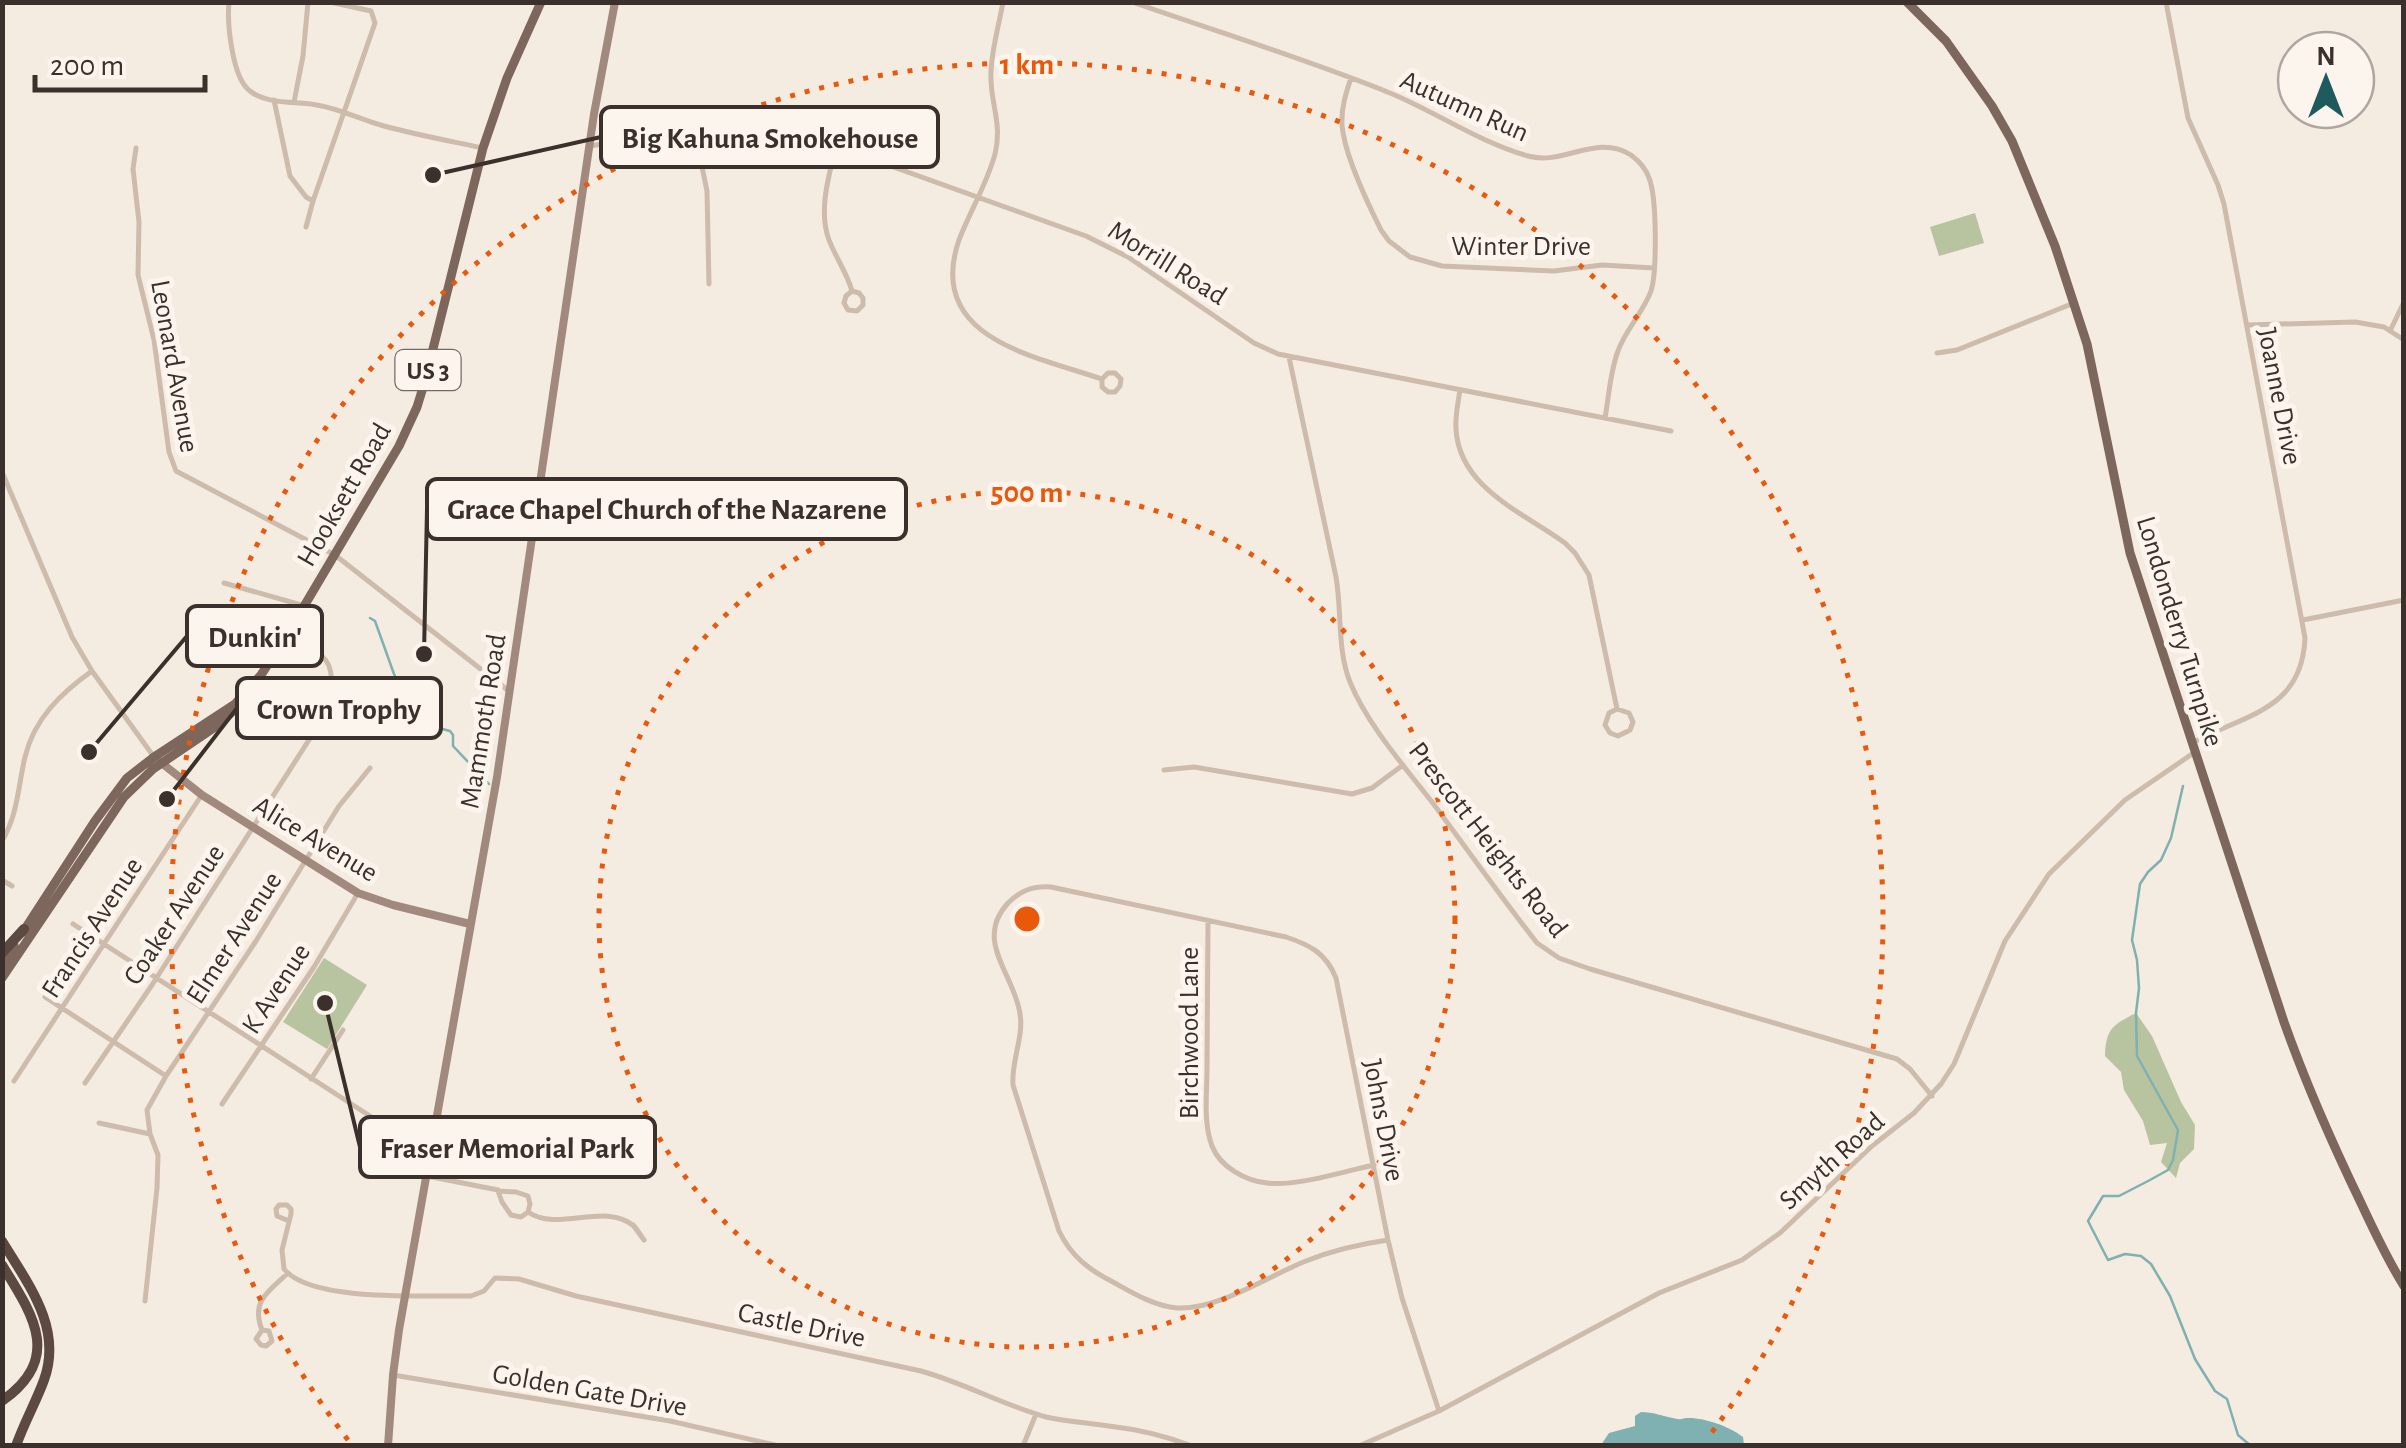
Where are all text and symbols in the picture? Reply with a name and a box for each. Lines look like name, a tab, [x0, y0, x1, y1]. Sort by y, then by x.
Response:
scale bar	[35, 30, 205, 92]
north arrow	[2276, 30, 2376, 130]
text: N	[2316, 43, 2336, 71]
text: 1 km	[1000, 50, 1054, 80]
text: 200 m	[50, 51, 124, 81]
street label: Autumn Run	[1396, 66, 1533, 148]
callout: Big Kahuna Smokehouse	[601, 107, 938, 167]
text: Big Kahuna Smokehouse	[622, 124, 918, 154]
street label: Morrill Road	[1103, 216, 1231, 311]
street label: Winter Drive	[1451, 233, 1591, 261]
street label: Leonard Avenue	[145, 278, 203, 455]
street label: Joanne Drive	[2252, 326, 2306, 467]
road number: US 3	[396, 350, 460, 390]
street label: Hooksett Road	[293, 419, 397, 571]
text: 500 m	[991, 478, 1063, 508]
callout: Grace Chapel Church of the Nazarene	[427, 479, 906, 539]
text: Grace Chapel Church of the Nazarene	[447, 495, 887, 525]
street label: Londonderry Turnpike	[2131, 513, 2227, 750]
callout: Dunkin'	[187, 606, 322, 666]
text: Dunkin'	[208, 623, 302, 653]
street label: Mammoth Road	[456, 632, 512, 811]
callout: Crown Trophy	[237, 678, 441, 738]
text: Crown Trophy	[257, 695, 422, 725]
street label: Prescott Heights Road	[1403, 737, 1572, 943]
street label: Alice Avenue	[248, 792, 382, 888]
street label: Coaker Avenue	[119, 840, 230, 990]
street label: Francis Avenue	[37, 853, 148, 1003]
street label: Elmer Avenue	[182, 867, 288, 1009]
centre of rings	[1009, 901, 1045, 937]
street label: K Avenue	[237, 939, 316, 1039]
street label: Birchwood Lane	[1176, 947, 1204, 1119]
street label: Johns Drive	[1357, 1057, 1409, 1184]
street label: Smyth Road	[1774, 1107, 1890, 1216]
callout: Fraser Memorial Park	[360, 1117, 655, 1177]
text: Fraser Memorial Park	[380, 1134, 635, 1164]
street label: Castle Drive	[735, 1299, 868, 1353]
street label: Golden Gate Drive	[490, 1360, 689, 1422]

